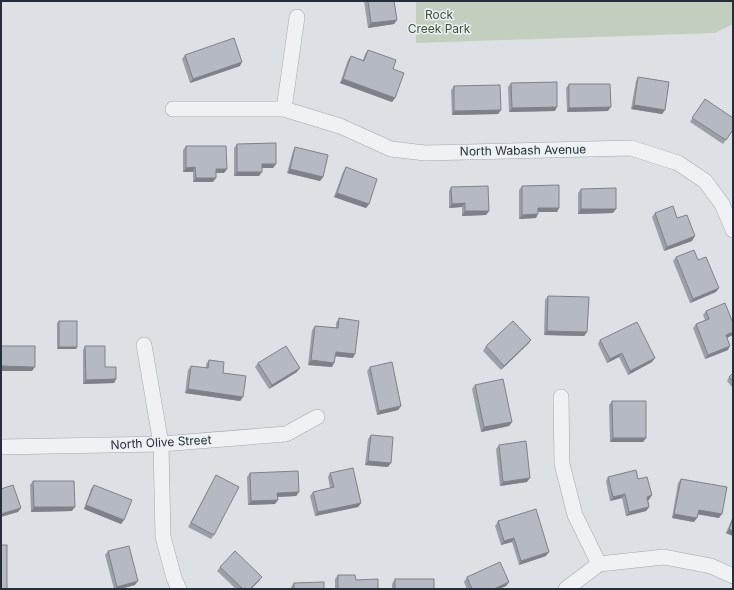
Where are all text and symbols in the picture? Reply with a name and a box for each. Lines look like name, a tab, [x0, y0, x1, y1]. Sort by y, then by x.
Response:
park label: Rock Creek Park	[408, 7, 471, 36]
street label: North Wabash Avenue	[460, 141, 586, 159]
street label: North Olive Street	[110, 432, 212, 452]

